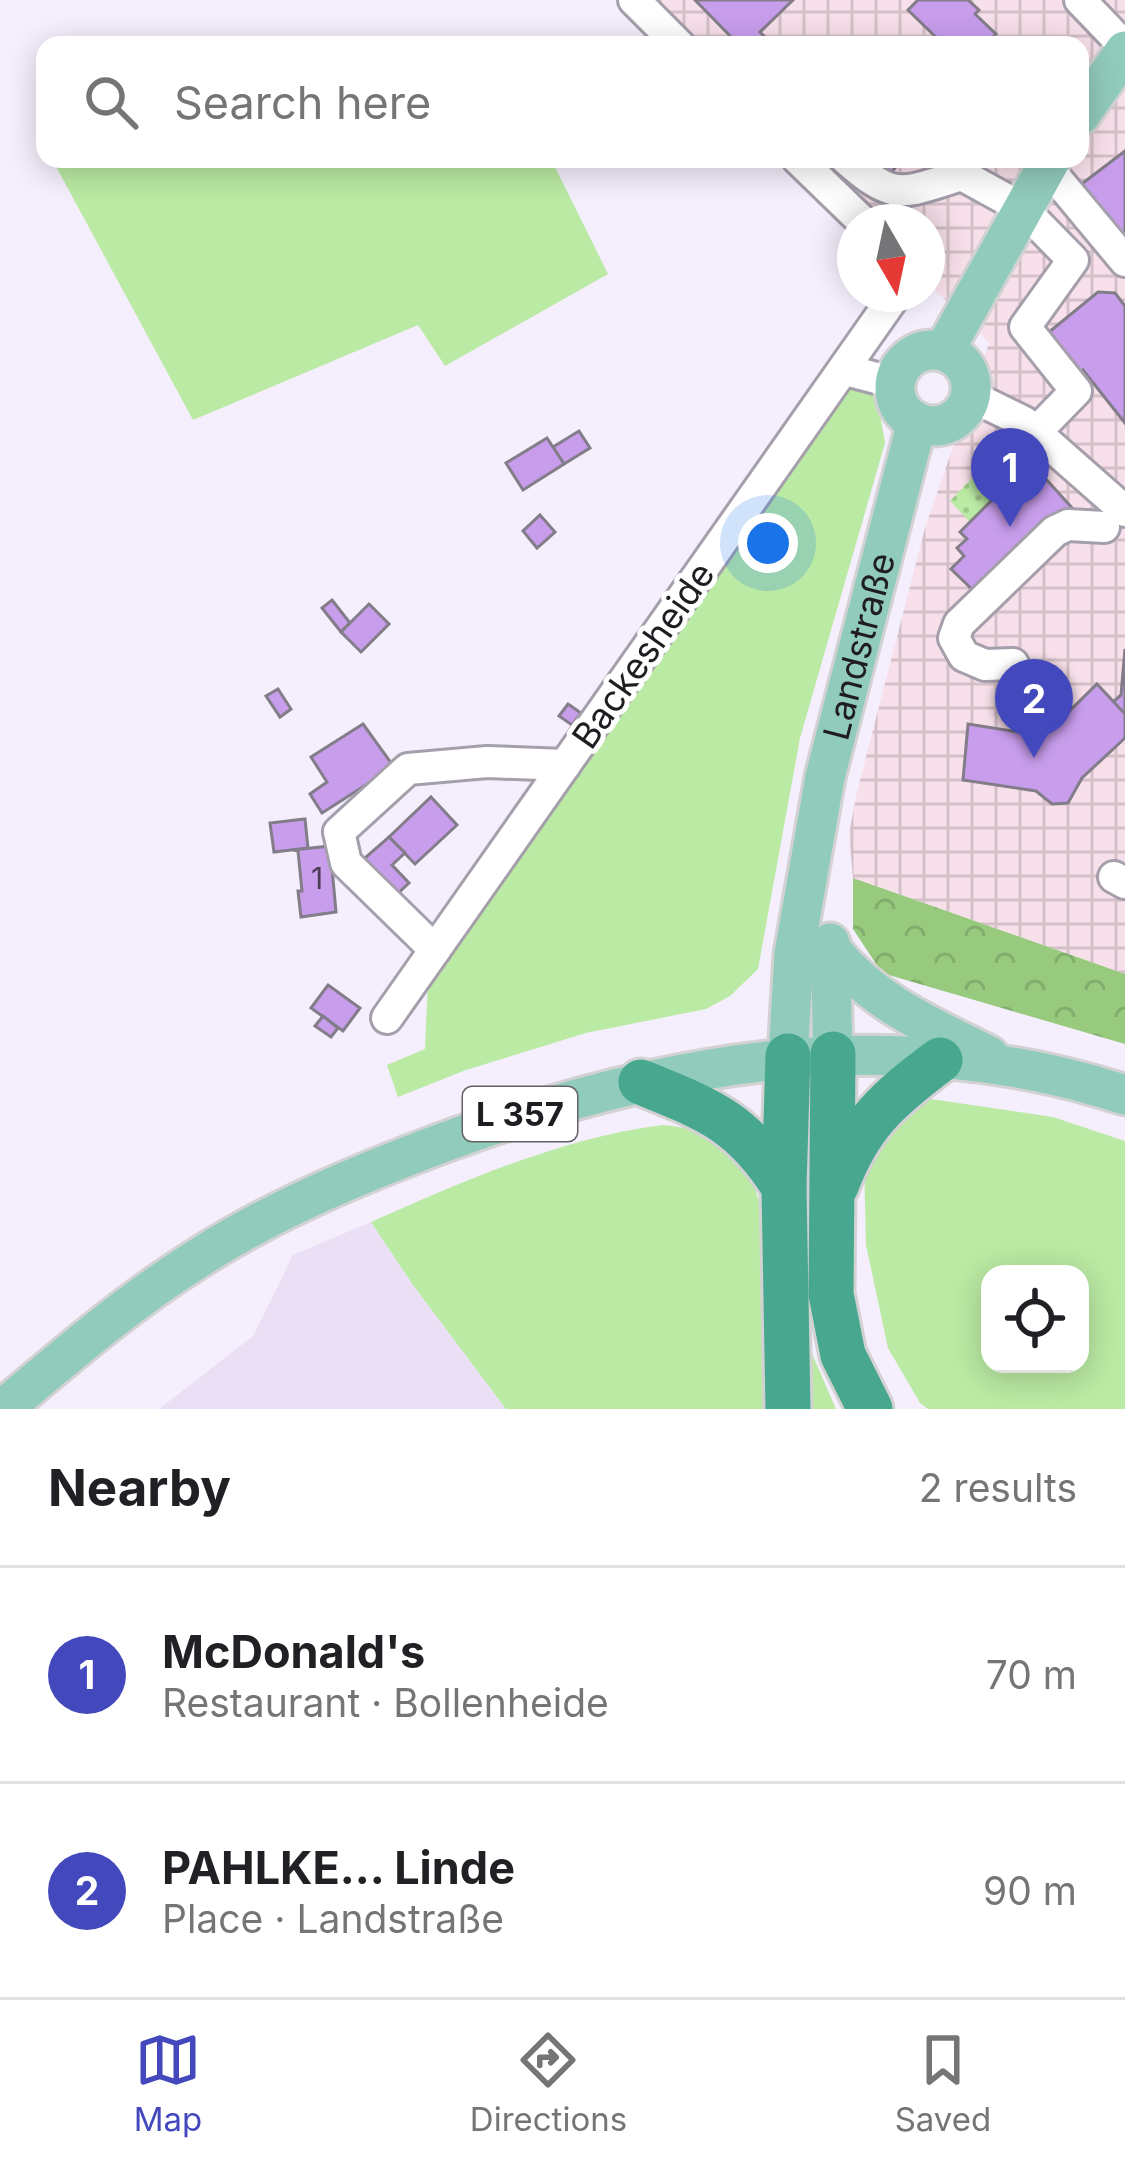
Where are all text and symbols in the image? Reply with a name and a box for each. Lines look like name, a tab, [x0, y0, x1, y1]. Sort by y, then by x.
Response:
search box	[36, 36, 1089, 168]
icon: search	[78, 69, 144, 135]
text: Search here	[174, 75, 431, 130]
north arrow	[837, 204, 945, 312]
pin: 1	[971, 428, 1049, 527]
your location	[738, 513, 798, 573]
street label: Landstraße	[814, 548, 904, 744]
street label: Backesheide	[563, 553, 723, 757]
pin: 2	[995, 659, 1073, 758]
house number: 1	[311, 860, 323, 896]
road number: L 357	[463, 1087, 577, 1141]
map controls	[981, 1265, 1089, 1373]
button: locate	[981, 1265, 1089, 1373]
text: Nearby	[48, 1457, 231, 1518]
text: 2 results	[919, 1464, 1077, 1511]
text: McDonald's	[162, 1624, 425, 1679]
text: 1	[79, 1651, 95, 1698]
text: 70 m	[986, 1651, 1077, 1698]
text: Restaurant · Bollenheide	[162, 1679, 609, 1726]
text: PAHLKE... Linde	[162, 1840, 515, 1895]
text: 2	[75, 1867, 99, 1914]
text: 90 m	[983, 1867, 1077, 1914]
text: Place · Landstraße	[162, 1895, 504, 1942]
tab: Map	[134, 2027, 202, 2139]
tab: Directions	[470, 2027, 627, 2139]
tab: Saved	[895, 2027, 991, 2139]

